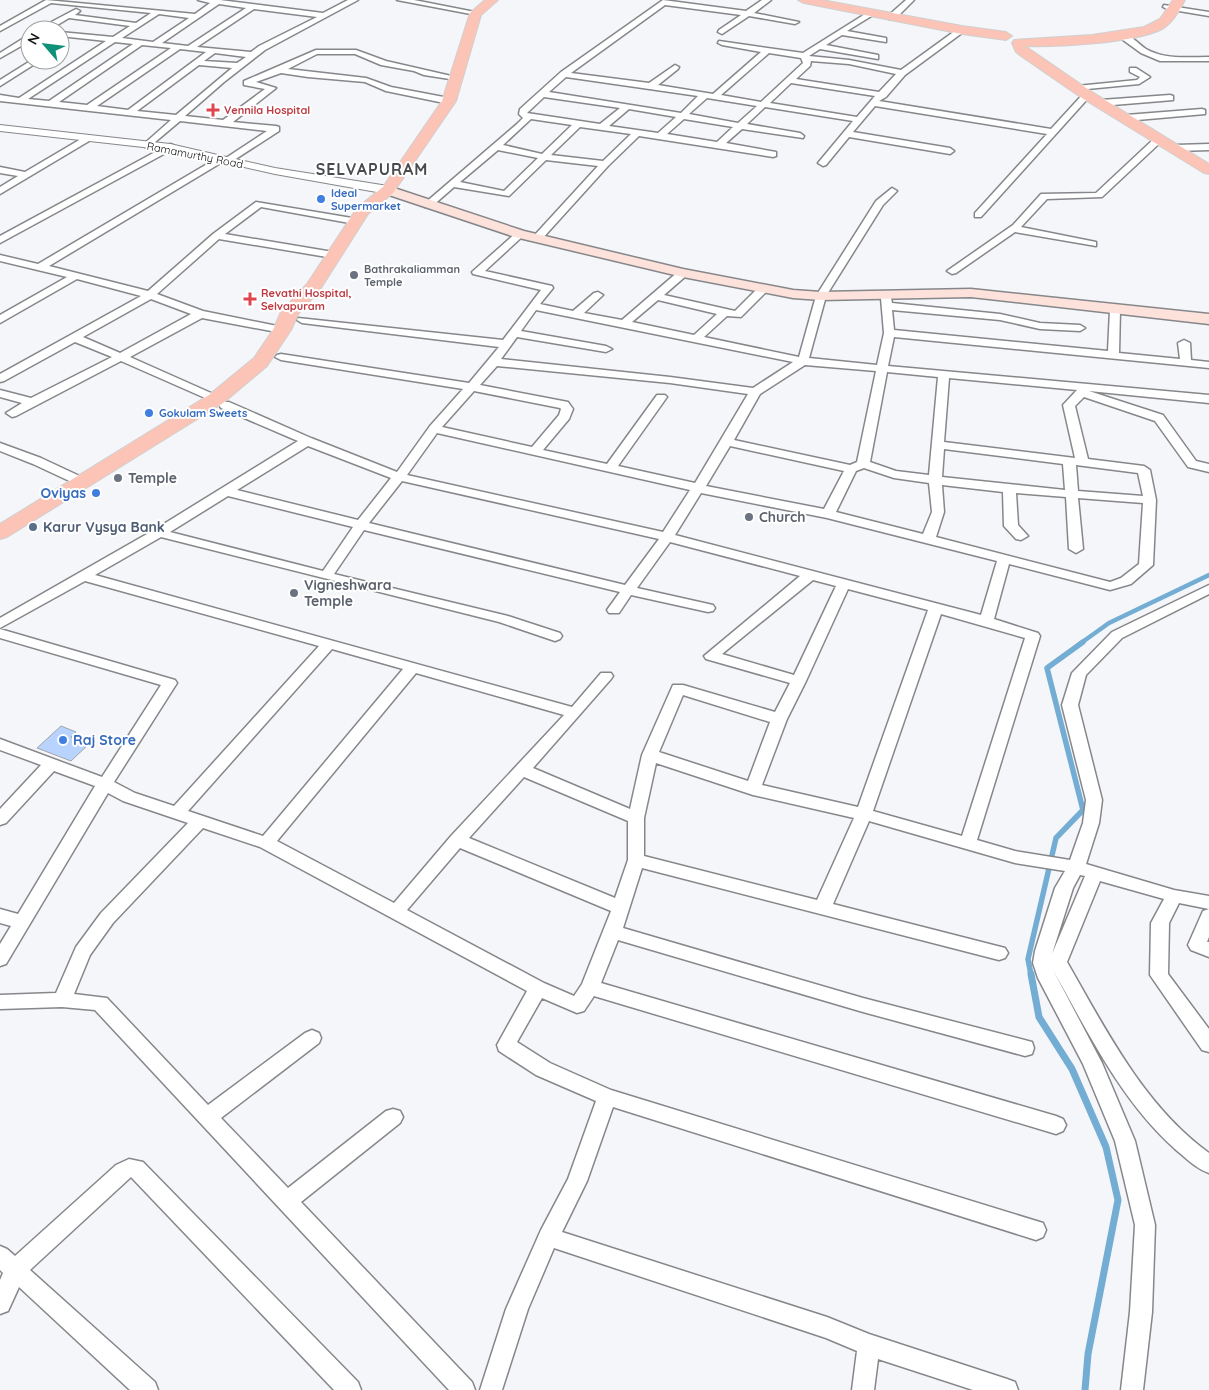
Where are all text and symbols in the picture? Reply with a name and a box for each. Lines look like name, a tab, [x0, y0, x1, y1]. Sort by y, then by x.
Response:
north arrow	[20, 20, 70, 70]
text: N	[23, 30, 44, 48]
marker: Vennila Hospital	[206, 103, 220, 117]
place label: Vennila Hospital	[224, 103, 310, 117]
street label: Ramamurthy Road	[146, 139, 244, 171]
district label: SELVAPURAM	[316, 159, 428, 179]
place label: Ideal Supermarket	[331, 186, 401, 213]
marker: Ideal Supermarket	[315, 193, 327, 205]
place label: Bathrakaliamman Temple	[364, 262, 460, 289]
marker: Bathrakaliamman Temple	[348, 269, 360, 281]
place label: Revathi Hospital, Selvapuram	[261, 286, 352, 313]
marker: Revathi Hospital, Selvapuram	[243, 292, 257, 306]
place label: Gokulam Sweets	[159, 406, 247, 420]
marker: Gokulam Sweets	[143, 407, 155, 419]
place label: Temple	[128, 469, 177, 487]
marker: Temple	[112, 472, 124, 484]
place label: Oviyas	[40, 484, 86, 502]
marker: Oviyas	[90, 487, 102, 499]
place label: Church	[759, 508, 805, 526]
marker: Church	[743, 511, 755, 523]
place label: Karur Vysya Bank	[43, 518, 165, 536]
marker: Karur Vysya Bank	[27, 521, 39, 533]
place label: Vigneshwara Temple	[304, 576, 392, 610]
marker: Vigneshwara Temple	[288, 587, 300, 599]
place label: Raj Store	[73, 731, 136, 749]
marker: Raj Store	[57, 734, 69, 746]

